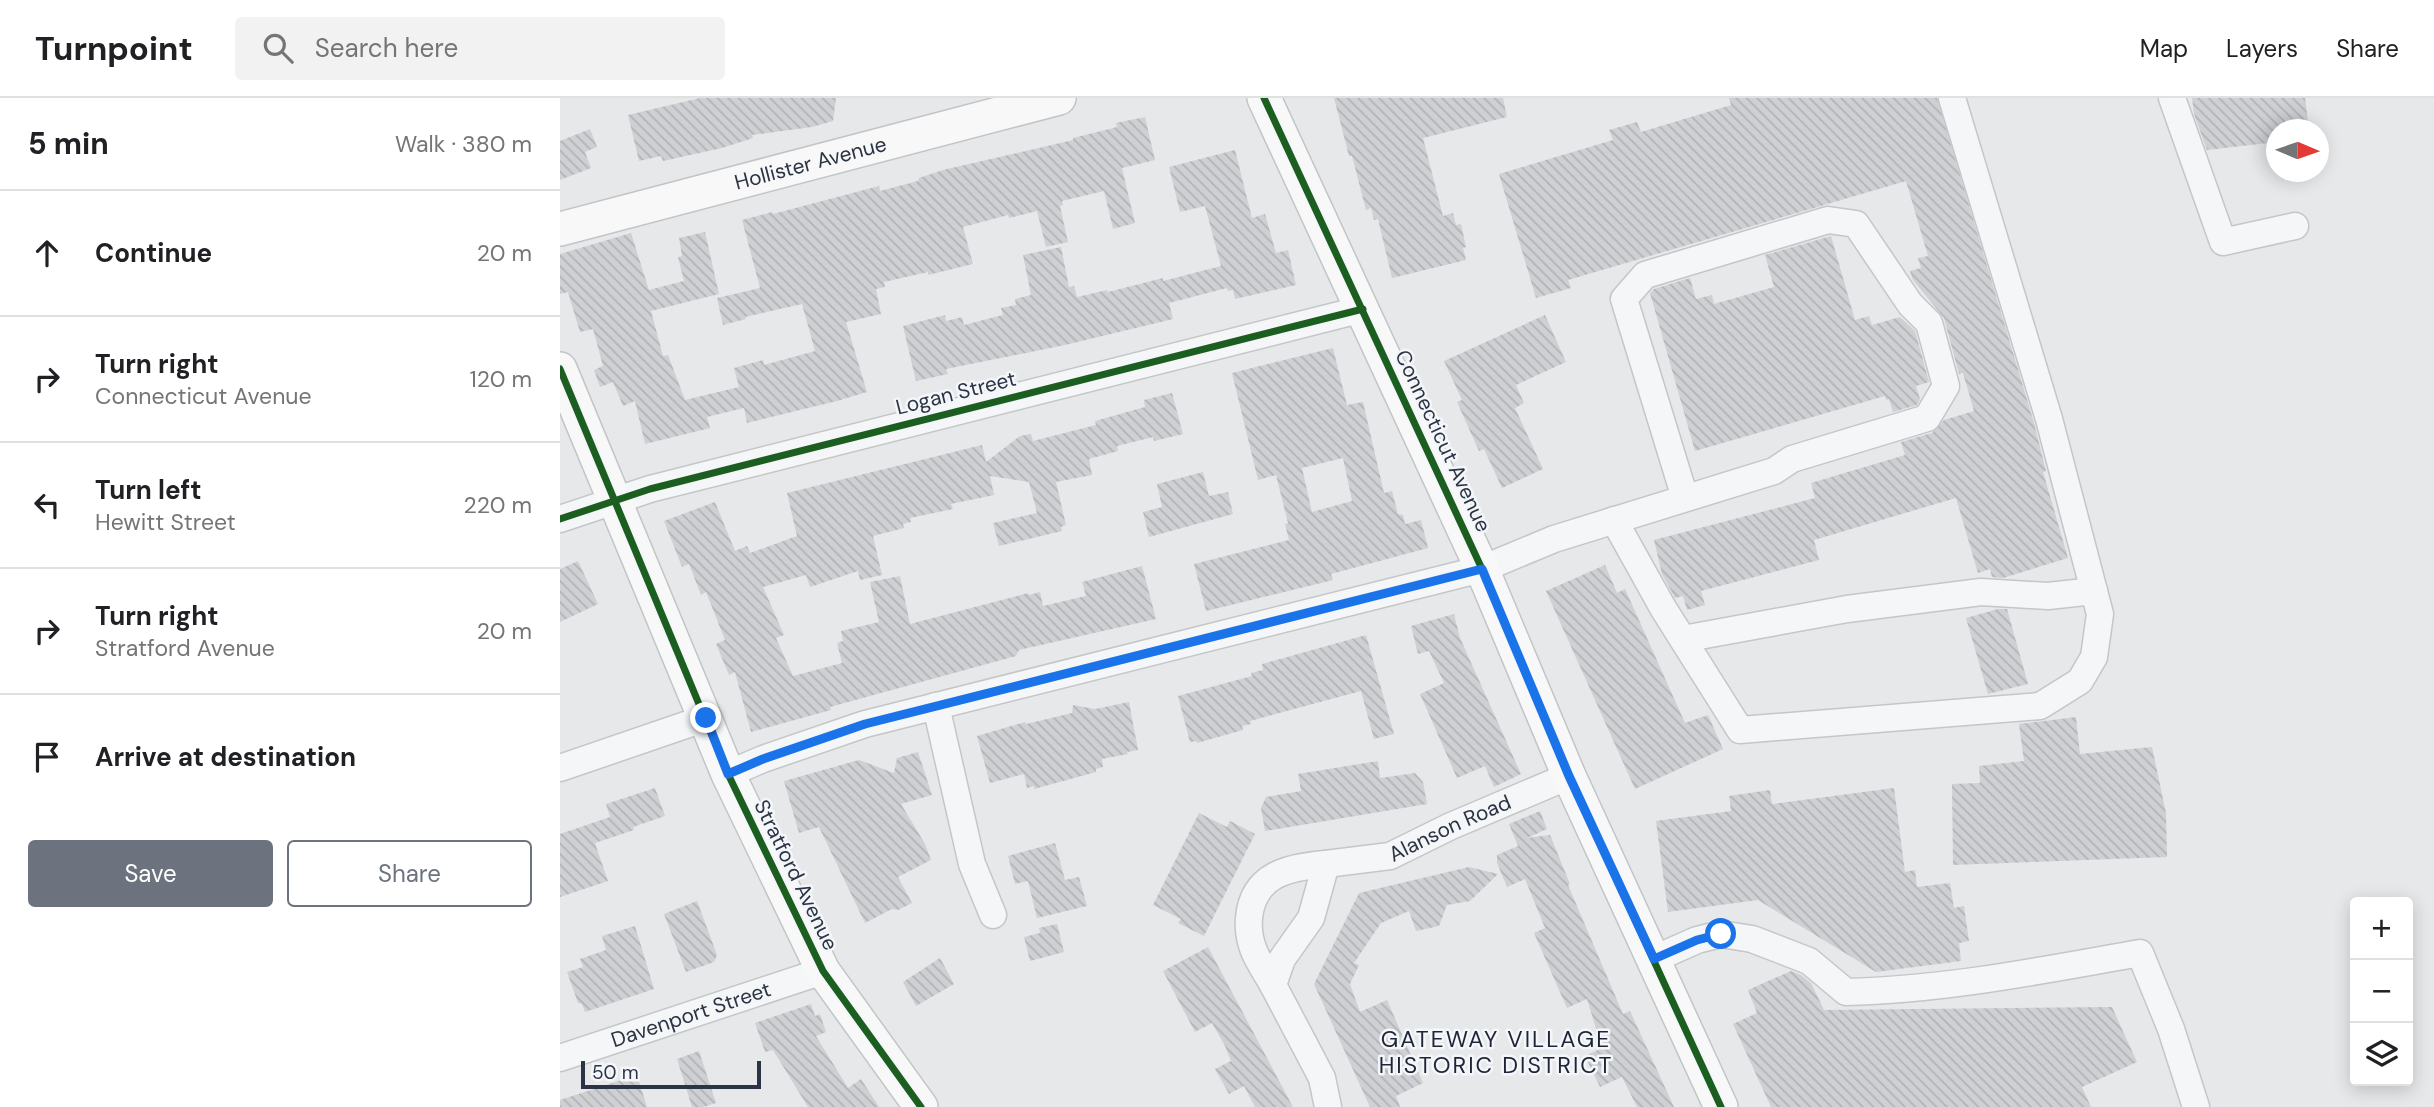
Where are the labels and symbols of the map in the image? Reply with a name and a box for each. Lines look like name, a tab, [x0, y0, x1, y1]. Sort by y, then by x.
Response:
north arrow	[2266, 119, 2329, 182]
street label: Hollister Avenue	[732, 130, 890, 197]
street label: Connecticut Avenue	[1389, 345, 1498, 537]
street label: Logan Street	[893, 365, 1019, 421]
route end	[690, 702, 721, 733]
street label: Alanson Road	[1384, 788, 1515, 869]
street label: Stratford Avenue	[747, 795, 845, 955]
route start	[1705, 918, 1736, 949]
street label: Davenport Street	[607, 975, 775, 1054]
district label: GATEWAY VILLAGE HISTORIC DISTRICT	[1379, 1024, 1613, 1080]
scale bar	[581, 1058, 761, 1090]

